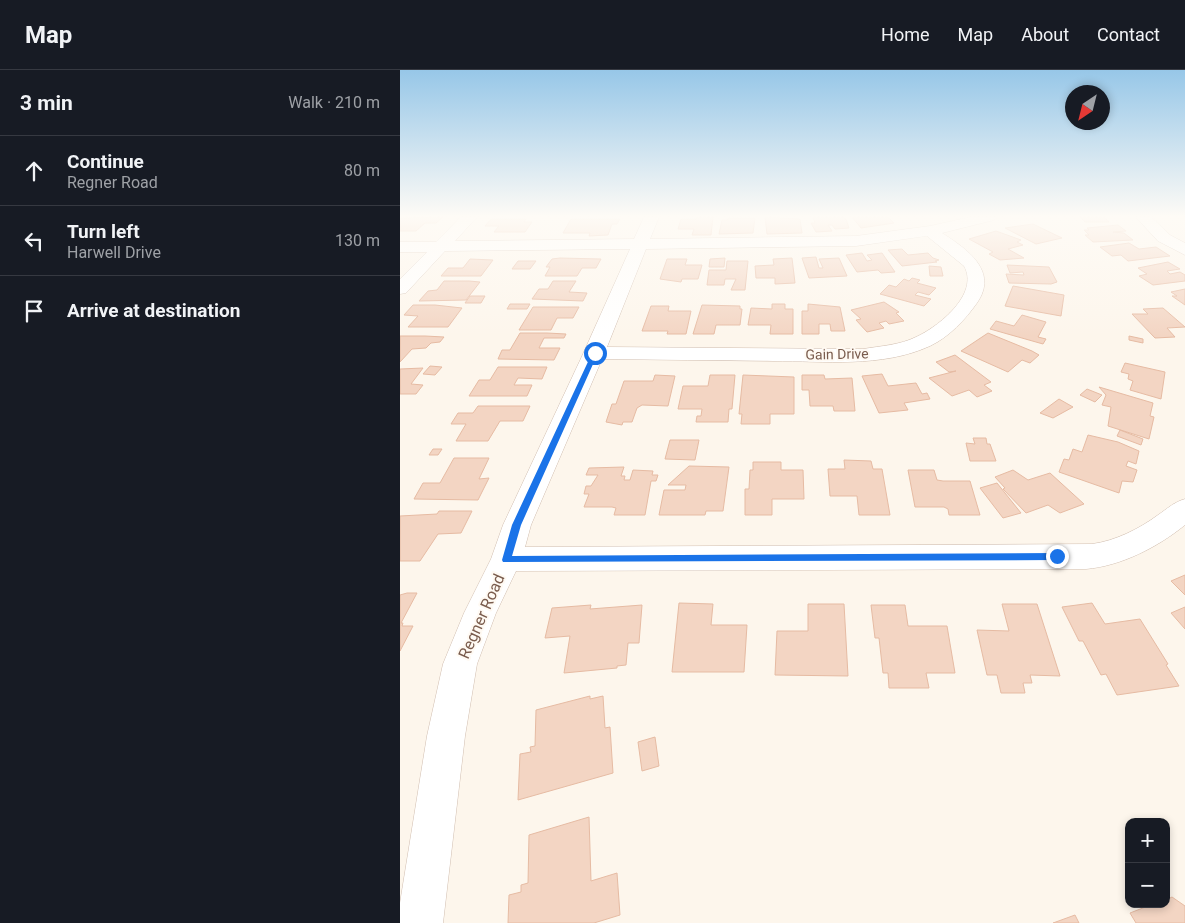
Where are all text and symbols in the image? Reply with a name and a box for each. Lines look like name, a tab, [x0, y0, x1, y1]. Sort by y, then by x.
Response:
text: Map	[25, 21, 72, 49]
text: Home	[881, 24, 930, 45]
text: Map	[958, 24, 993, 45]
text: About	[1021, 24, 1069, 45]
text: Contact	[1097, 24, 1160, 45]
north arrow	[1065, 85, 1110, 130]
text: 3 min	[20, 91, 73, 115]
text: Walk · 210 m	[288, 93, 380, 112]
text: Continue	[67, 150, 144, 173]
icon: ahead	[20, 157, 48, 185]
text: 80 m	[344, 161, 380, 180]
text: Regner Road	[67, 173, 158, 192]
text: Turn left	[67, 220, 140, 243]
icon: left	[20, 227, 48, 255]
text: 130 m	[335, 231, 380, 250]
text: Harwell Drive	[67, 243, 161, 262]
icon: arrive	[20, 297, 48, 325]
text: Arrive at destination	[67, 299, 240, 322]
route start	[584, 342, 607, 365]
street label: Gain Drive	[805, 345, 869, 363]
route end	[1046, 545, 1069, 568]
street label: Regner Road	[454, 571, 509, 662]
map controls	[1125, 818, 1170, 908]
button: +	[1125, 818, 1170, 863]
button: −	[1125, 863, 1170, 908]

